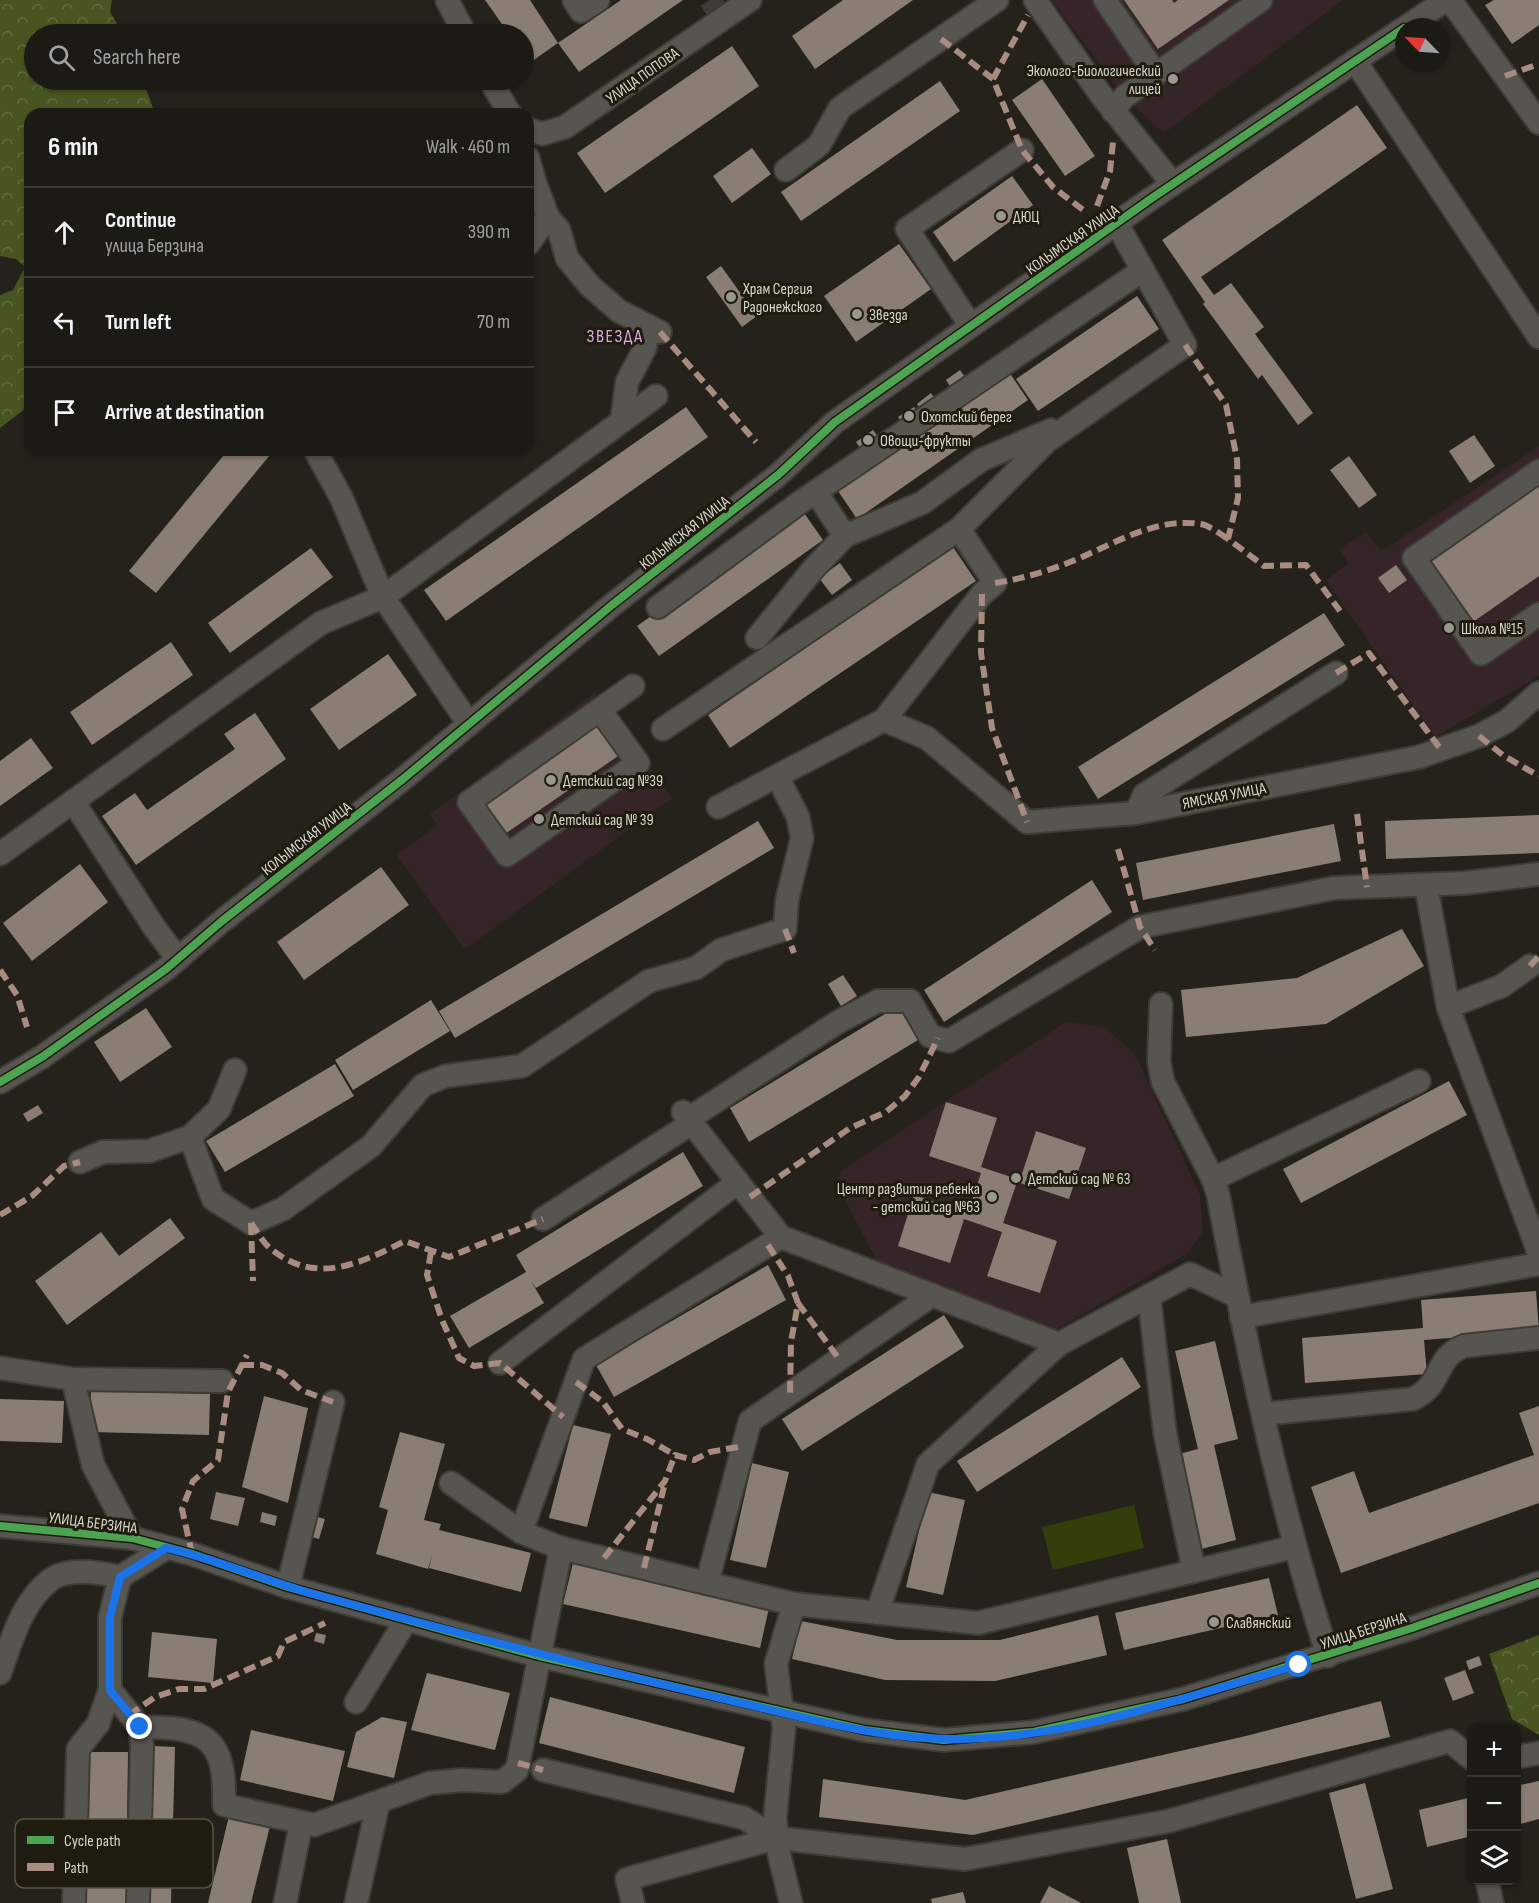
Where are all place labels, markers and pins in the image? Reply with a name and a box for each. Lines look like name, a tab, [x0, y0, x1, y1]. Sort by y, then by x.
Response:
place label: Эколого-Биологический лицей	[1026, 62, 1161, 99]
marker: Эколого-Биологический лицей	[1166, 72, 1180, 86]
place label: ДЮЦ	[1013, 208, 1039, 227]
marker: ДЮЦ	[994, 209, 1008, 223]
place label: Храм Сергия Радонежского	[742, 280, 822, 317]
marker: Храм Сергия Радонежского	[724, 290, 738, 304]
place label: Звезда	[869, 306, 908, 325]
marker: Звезда	[850, 307, 864, 321]
place label: Охотский берег	[921, 408, 1012, 427]
marker: Охотский берег	[902, 409, 916, 423]
place label: Овощи-фрукты	[880, 432, 971, 451]
marker: Овощи-фрукты	[861, 433, 875, 447]
place label: Школа №15	[1461, 620, 1523, 639]
marker: Школа №15	[1442, 621, 1456, 635]
place label: Детский сад №39	[563, 772, 663, 791]
marker: Детский сад №39	[544, 773, 558, 787]
place label: Детский сад № 39	[551, 811, 654, 830]
marker: Детский сад № 39	[532, 812, 546, 826]
place label: Детский сад № 63	[1028, 1170, 1131, 1189]
marker: Детский сад № 63	[1009, 1171, 1023, 1185]
place label: Центр развития ребенка - детский сад №63	[837, 1180, 980, 1217]
marker: Центр развития ребенка - детский сад №63	[985, 1190, 999, 1204]
place label: Славянский	[1226, 1614, 1291, 1633]
marker: Славянский	[1207, 1615, 1221, 1629]

